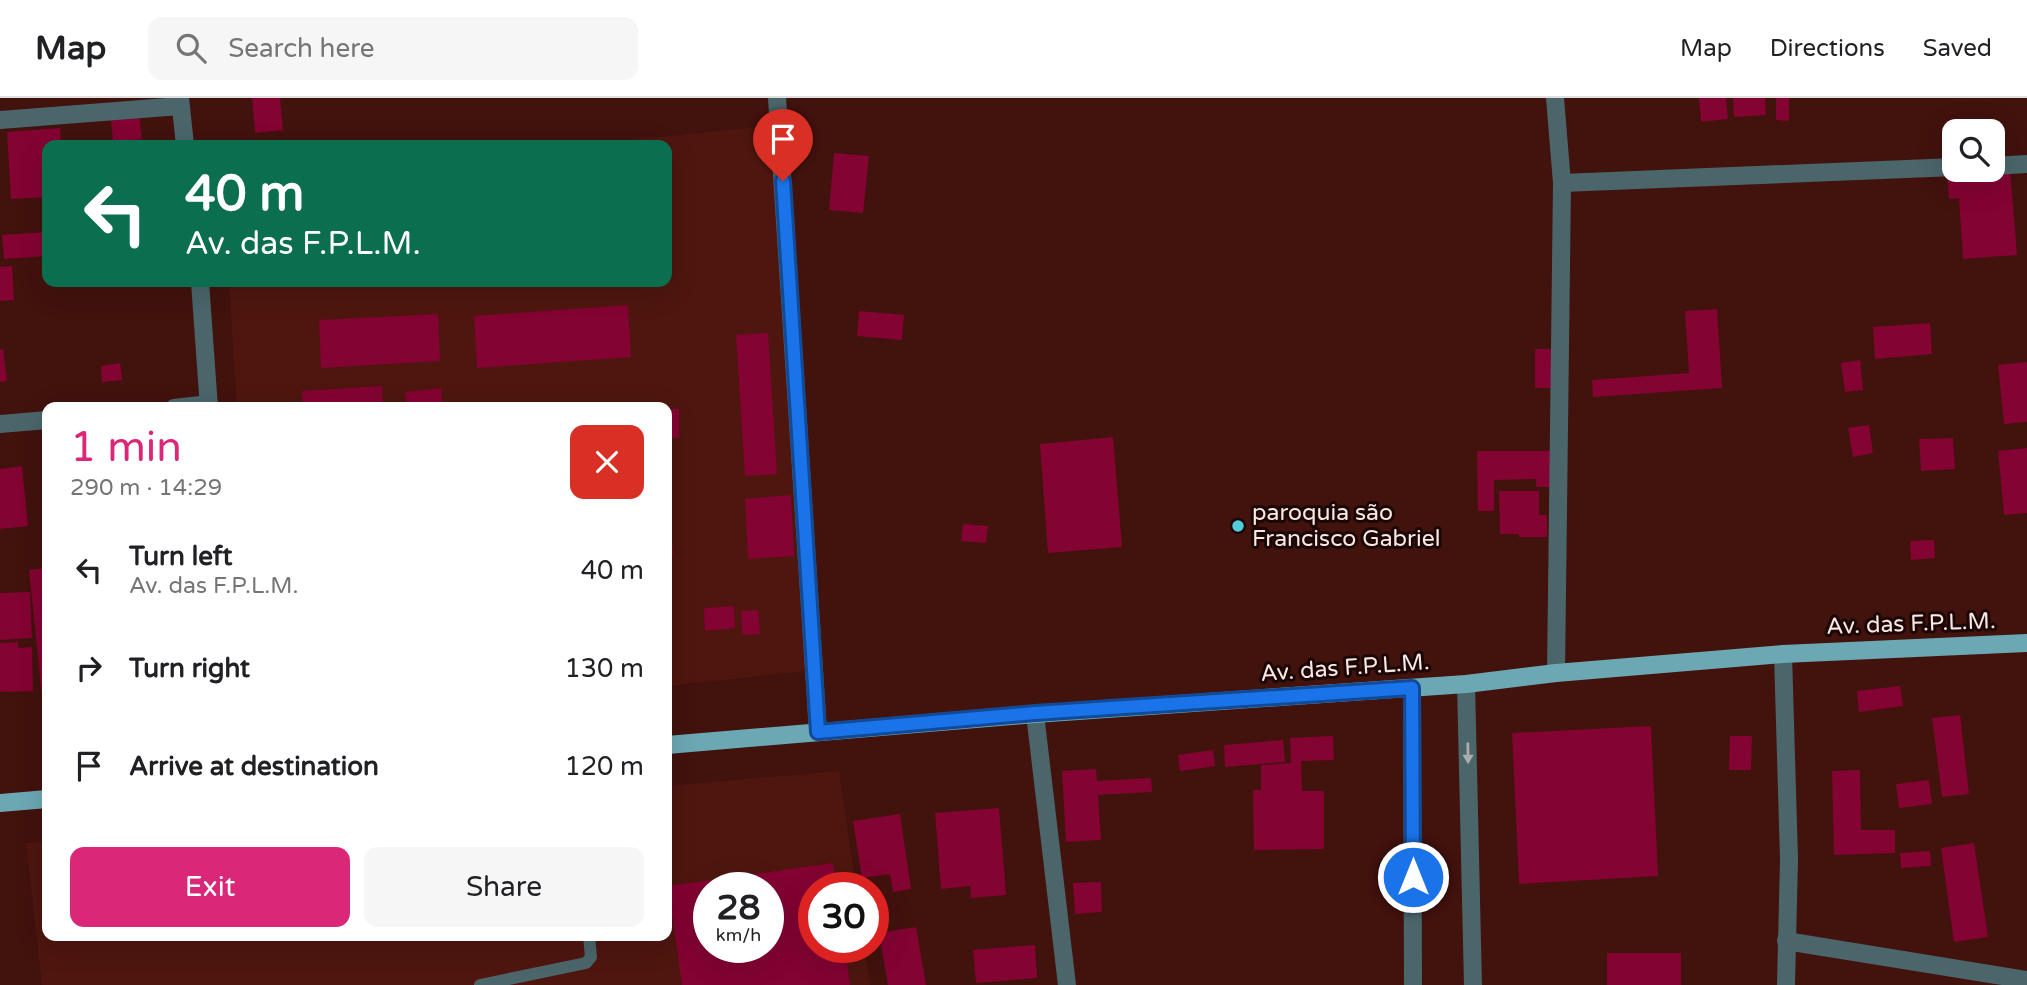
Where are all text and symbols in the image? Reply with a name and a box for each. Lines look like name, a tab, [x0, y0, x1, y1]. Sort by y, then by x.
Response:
search box	[148, 17, 638, 80]
text: Map	[35, 29, 106, 68]
icon: search	[172, 29, 210, 67]
text: Search here	[228, 33, 374, 64]
text: Map	[1680, 34, 1732, 63]
text: Directions	[1770, 34, 1885, 63]
text: Saved	[1923, 34, 1992, 63]
pin	[753, 109, 813, 181]
map controls	[1942, 119, 2005, 182]
button: search	[1942, 119, 2005, 182]
icon: arrive	[764, 120, 802, 158]
text: 40 m	[185, 165, 304, 224]
icon: left	[70, 168, 161, 259]
text: Av. das F.P.L.M.	[185, 225, 421, 263]
text: 1 min	[70, 422, 182, 473]
button: close	[570, 425, 644, 499]
text: 290 m · 14:29	[70, 474, 222, 502]
place label: paroquia são Francisco Gabriel	[1252, 499, 1440, 553]
marker: paroquia são Francisco Gabriel	[1230, 518, 1246, 534]
text: Turn left	[129, 541, 232, 572]
icon: left	[70, 551, 108, 589]
text: 40 m	[581, 555, 644, 586]
text: Av. das F.P.L.M.	[129, 572, 298, 600]
street label: Av. das F.P.L.M.	[1826, 607, 1996, 641]
street label: Av. das F.P.L.M.	[1260, 648, 1430, 688]
icon: right	[70, 649, 108, 687]
text: Turn right	[129, 653, 250, 684]
text: 130 m	[564, 653, 644, 684]
one-way arrow	[1462, 742, 1473, 764]
icon: arrive	[70, 747, 108, 785]
text: Arrive at destination	[129, 751, 379, 782]
text: 120 m	[564, 751, 644, 782]
position arrow	[1376, 840, 1450, 914]
button: Exit	[70, 847, 350, 927]
button: Share	[364, 847, 644, 927]
speed limit sign: 30	[798, 872, 889, 963]
text: 28	[717, 887, 760, 929]
text: km/h	[716, 924, 761, 946]

